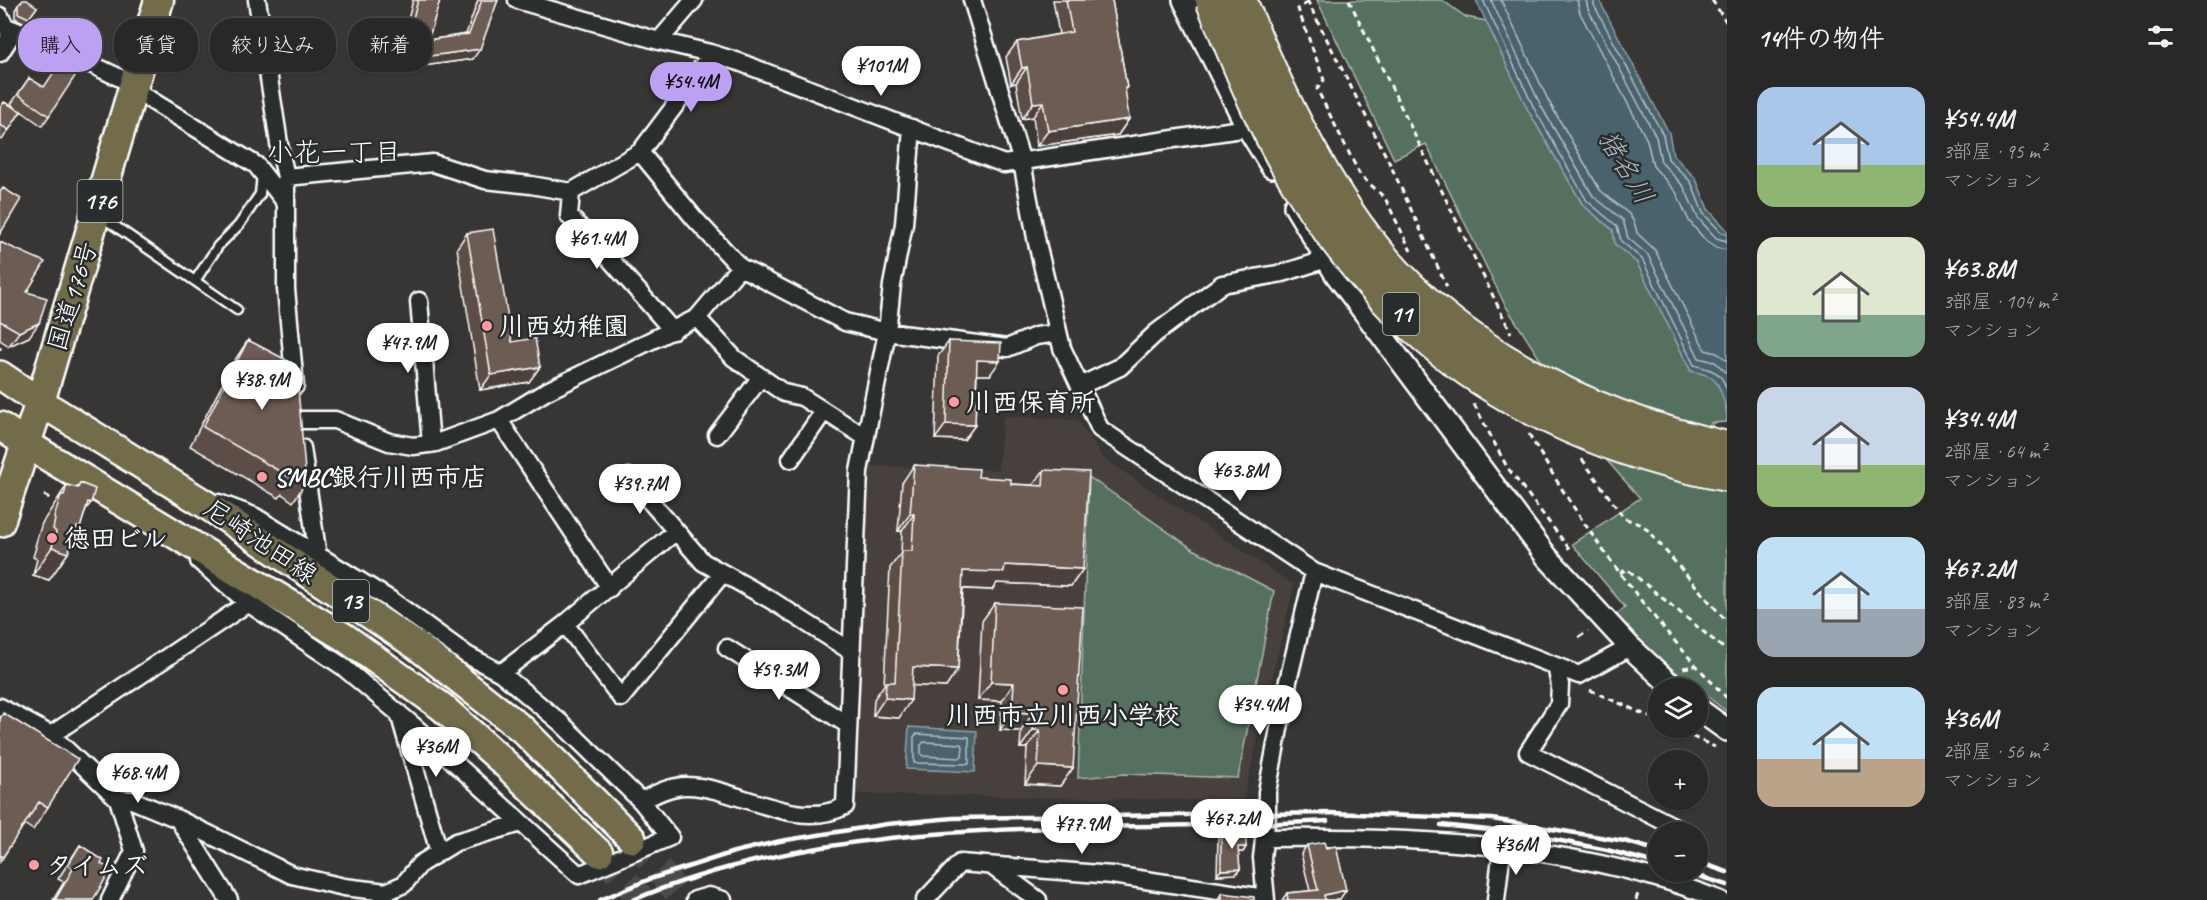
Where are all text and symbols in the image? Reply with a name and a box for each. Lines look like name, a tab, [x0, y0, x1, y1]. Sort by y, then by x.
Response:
chip: 購入	[18, 18, 102, 72]
chip: 賃貸	[114, 18, 198, 72]
chip: 絞り込み	[210, 18, 336, 72]
chip: 新着	[348, 18, 432, 72]
icon: filters	[2144, 20, 2177, 53]
text: 14件の物件	[1757, 22, 1884, 55]
pin: ¥101M	[839, 46, 923, 97]
text: ¥101M	[856, 53, 906, 78]
pin: ¥54.4M	[642, 62, 740, 113]
text: ¥54.4M	[664, 69, 718, 94]
text: ¥54.4M	[1943, 102, 2014, 135]
icon: home	[1805, 111, 1877, 183]
water label: 猪名川	[1591, 124, 1661, 210]
district label: 小花一丁目	[267, 135, 402, 169]
text: 3部屋 · 95 m²	[1943, 139, 2046, 164]
text: マンション	[1943, 168, 2042, 193]
road number: 176	[78, 180, 122, 222]
pin: ¥61.4M	[548, 219, 646, 270]
text: ¥61.4M	[570, 226, 624, 251]
street label: 国道176号	[40, 237, 105, 355]
text: ¥63.8M	[1943, 252, 2014, 285]
icon: home	[1805, 261, 1877, 333]
text: 3部屋 · 104 m²	[1943, 289, 2055, 314]
road number: 11	[1383, 293, 1419, 335]
place label: 川西幼稚園	[499, 310, 629, 343]
text: マンション	[1943, 318, 2042, 343]
marker: 川西幼稚園	[480, 319, 494, 333]
pin: ¥47.9M	[359, 323, 457, 374]
text: ¥47.9M	[381, 330, 435, 355]
pin: ¥38.9M	[213, 360, 311, 411]
text: ¥38.9M	[235, 367, 289, 392]
place label: 川西保育所	[966, 386, 1096, 419]
marker: 川西保育所	[947, 395, 961, 409]
text: ¥34.4M	[1943, 402, 2014, 435]
icon: home	[1805, 411, 1877, 483]
text: 2部屋 · 64 m²	[1943, 439, 2046, 464]
pin: ¥63.8M	[1191, 451, 1289, 502]
text: ¥63.8M	[1213, 458, 1267, 483]
place label: SMBC銀行川西市店	[274, 461, 487, 494]
pin: ¥39.7M	[591, 464, 689, 515]
text: マンション	[1943, 468, 2042, 493]
marker: SMBC銀行川西市店	[255, 470, 269, 484]
text: ¥39.7M	[613, 471, 667, 496]
street label: 尼崎池田線	[198, 491, 324, 591]
place label: 徳田ビル	[64, 522, 167, 555]
marker: 徳田ビル	[45, 531, 59, 545]
text: ¥67.2M	[1943, 552, 2014, 585]
icon: home	[1805, 561, 1877, 633]
road number: 13	[333, 580, 369, 622]
text: 3部屋 · 83 m²	[1943, 589, 2046, 614]
text: マンション	[1943, 618, 2042, 643]
pin: ¥59.3M	[730, 650, 828, 701]
text: ¥59.3M	[752, 657, 806, 682]
map controls	[1648, 678, 1708, 882]
button: layers	[1648, 678, 1708, 738]
marker: 川西市立川西小学校	[1056, 683, 1070, 697]
pin: ¥34.4M	[1211, 685, 1309, 736]
text: ¥34.4M	[1233, 692, 1287, 717]
place label: 川西市立川西小学校	[946, 699, 1180, 732]
text: ¥36M	[1943, 702, 1998, 735]
icon: home	[1805, 711, 1877, 783]
pin: ¥36M	[400, 727, 472, 778]
text: ¥36M	[415, 734, 457, 759]
text: 2部屋 · 56 m²	[1943, 739, 2046, 764]
button: +	[1648, 750, 1708, 810]
pin: ¥68.4M	[89, 753, 187, 804]
text: ¥68.4M	[111, 760, 165, 785]
text: マンション	[1943, 768, 2042, 793]
pin: ¥67.2M	[1183, 799, 1281, 850]
pin: ¥77.9M	[1033, 804, 1131, 855]
text: ¥67.2M	[1205, 806, 1259, 831]
text: ¥77.9M	[1055, 811, 1109, 836]
button: −	[1648, 822, 1708, 882]
pin: ¥36M	[1480, 825, 1552, 876]
text: ¥36M	[1495, 832, 1537, 857]
place label: タイムズ	[46, 849, 148, 882]
marker: タイムズ	[27, 858, 41, 872]

